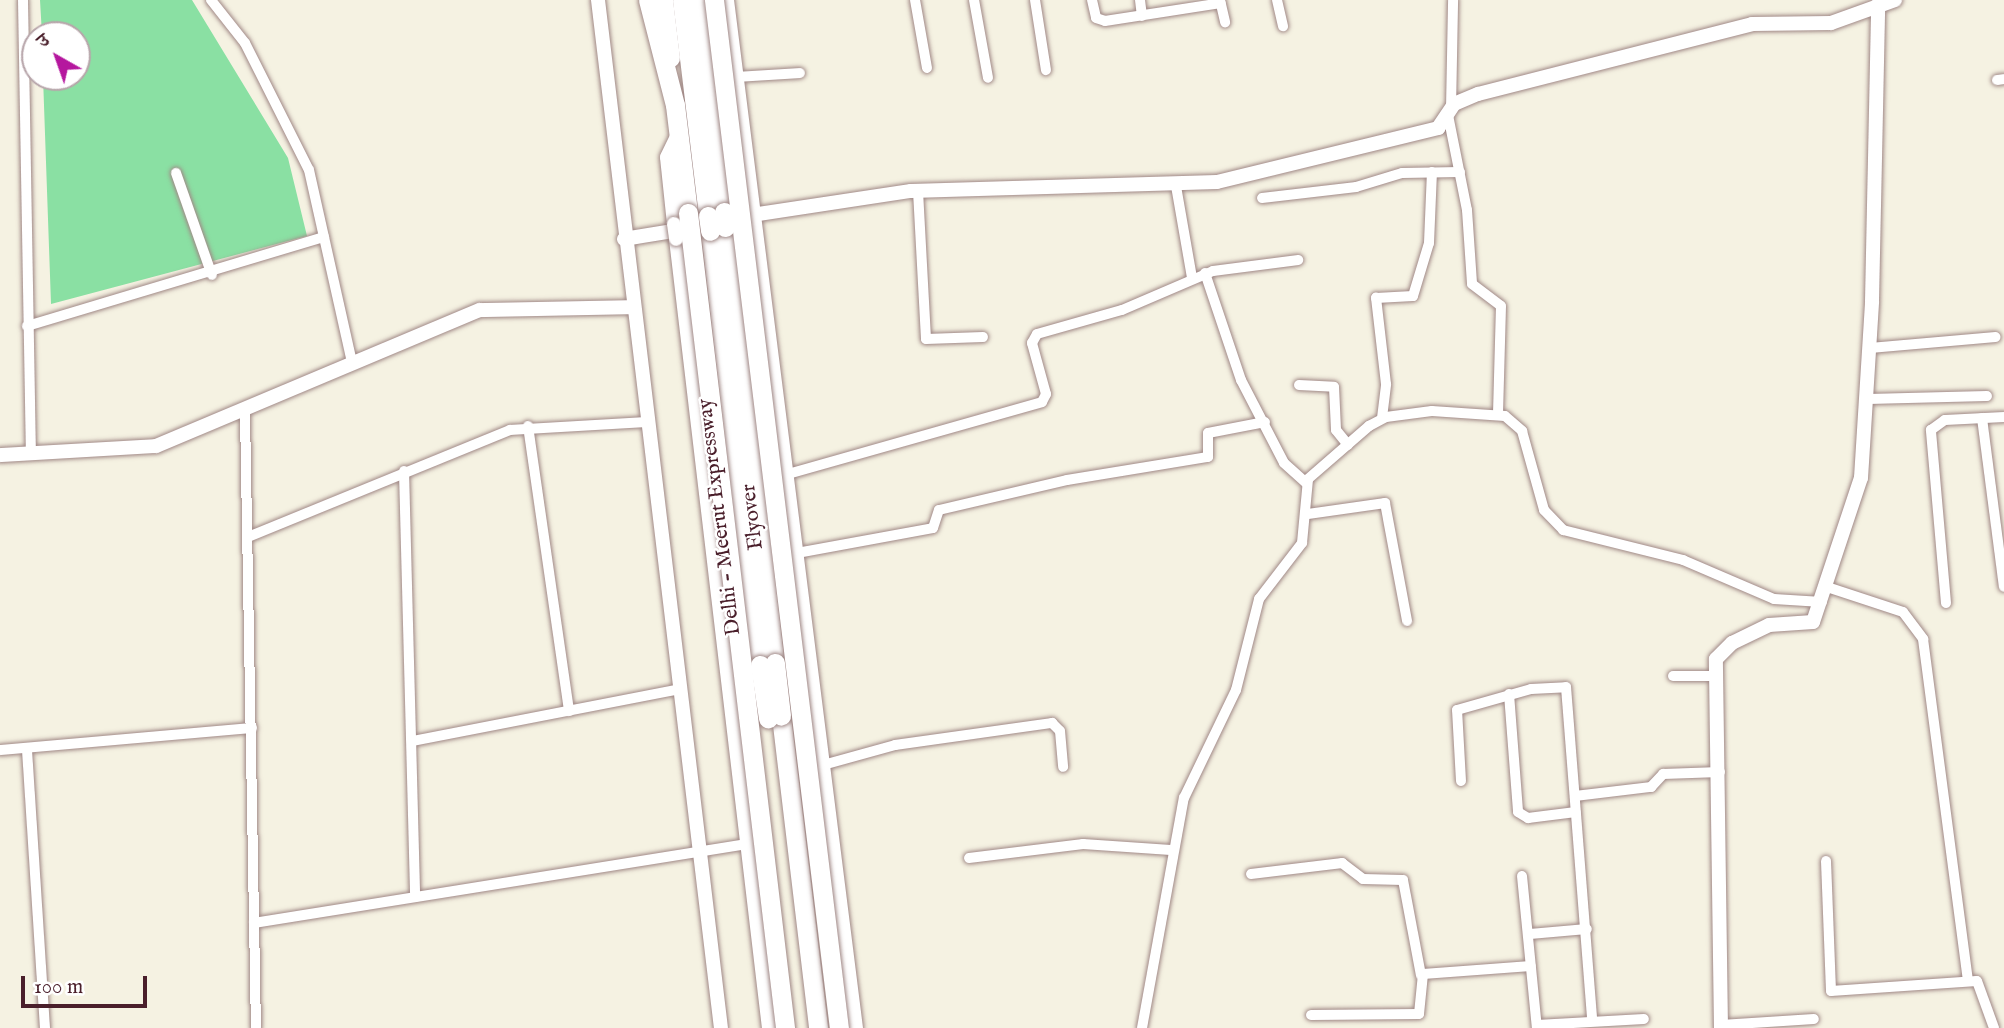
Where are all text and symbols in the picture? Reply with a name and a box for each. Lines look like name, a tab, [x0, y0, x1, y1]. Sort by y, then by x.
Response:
north arrow	[21, 21, 91, 91]
text: उ	[32, 29, 55, 54]
street label: Delhi - Meerut Expressway	[693, 397, 747, 637]
street label: Flyover	[736, 482, 770, 552]
scale bar	[24, 962, 150, 1006]
text: 100 m	[34, 974, 83, 1001]

